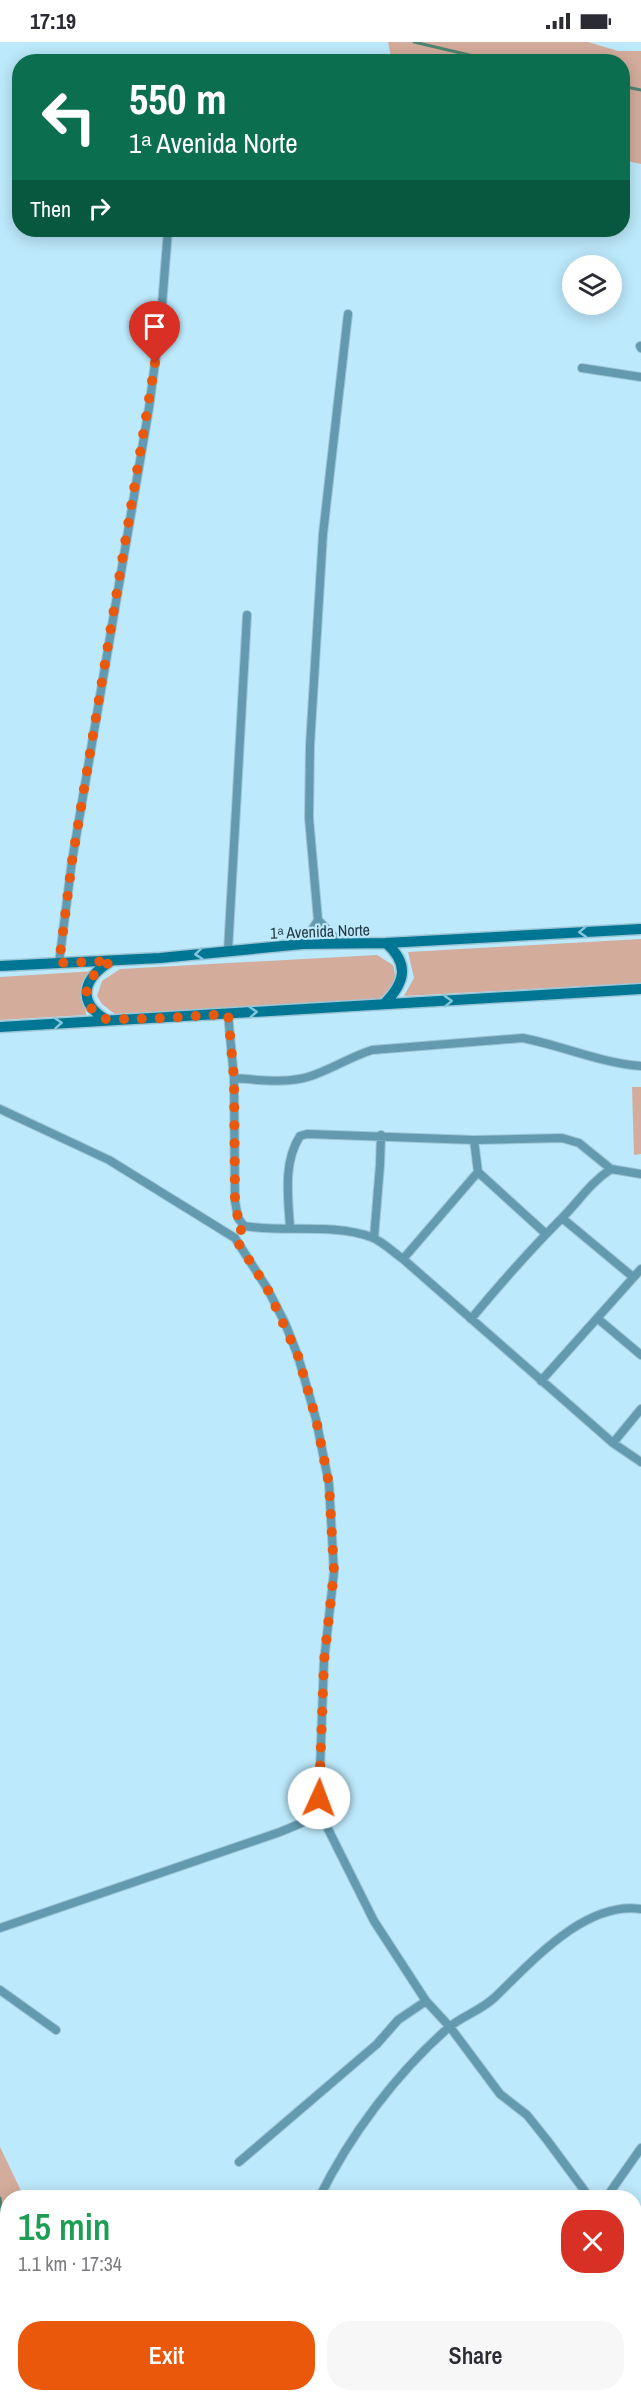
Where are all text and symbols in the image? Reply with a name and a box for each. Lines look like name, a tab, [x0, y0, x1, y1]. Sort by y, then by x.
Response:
text: 17:19	[30, 6, 76, 36]
text: 550 m	[129, 71, 227, 127]
icon: left	[30, 78, 108, 156]
text: 1ᵃ Avenida Norte	[129, 125, 297, 161]
icon: right	[83, 192, 116, 225]
text: Then	[30, 194, 71, 224]
map controls	[562, 255, 622, 315]
button: layers	[562, 255, 622, 315]
pin	[129, 301, 180, 363]
icon: arrive	[138, 310, 171, 343]
street label: 1ᵃ Avenida Norte	[270, 918, 370, 944]
one-way arrow	[578, 925, 587, 938]
one-way arrow	[195, 947, 204, 960]
one-way arrow	[443, 994, 452, 1007]
one-way arrow	[248, 1006, 258, 1019]
one-way arrow	[54, 1016, 63, 1029]
position arrow	[287, 1766, 351, 1830]
text: 15 min	[18, 2203, 110, 2251]
button: close	[561, 2210, 624, 2273]
text: 1.1 km · 17:34	[18, 2250, 122, 2277]
button: Exit	[18, 2321, 315, 2390]
button: Share	[327, 2321, 624, 2390]

